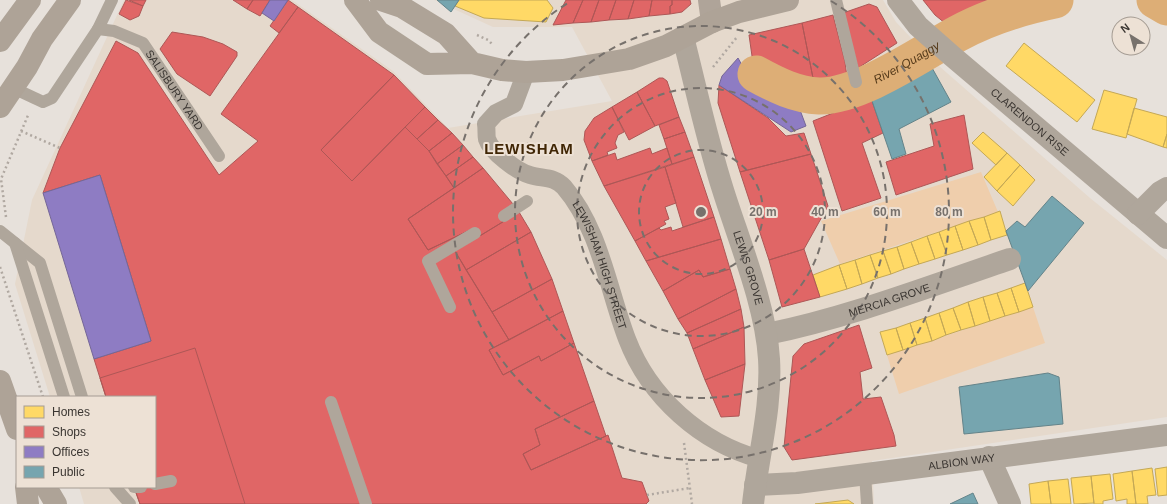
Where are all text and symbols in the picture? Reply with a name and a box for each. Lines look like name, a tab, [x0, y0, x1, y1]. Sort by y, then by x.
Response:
north arrow	[1111, 16, 1151, 56]
text: N	[1118, 21, 1132, 35]
water label: River Quaggy	[871, 38, 943, 87]
street label: SALISBURY YARD	[143, 48, 206, 132]
street label: CLARENDON RISE	[989, 86, 1071, 158]
district label: LEWISHAM	[484, 140, 574, 157]
street label: LEWISHAM HIGH STREET	[570, 199, 629, 331]
centre of rings	[694, 205, 708, 219]
text: 20 m	[749, 205, 777, 219]
text: 40 m	[811, 205, 839, 219]
text: 60 m	[873, 205, 901, 219]
text: 80 m	[935, 205, 963, 219]
street label: LEWIS GROVE	[731, 229, 766, 306]
street label: MERCIA GROVE	[847, 281, 932, 319]
legend	[16, 396, 156, 488]
text: Homes	[52, 405, 90, 419]
text: Shops	[52, 425, 86, 439]
text: Offices	[52, 445, 89, 459]
street label: ALBION WAY	[927, 451, 996, 472]
text: Public	[52, 465, 85, 479]

